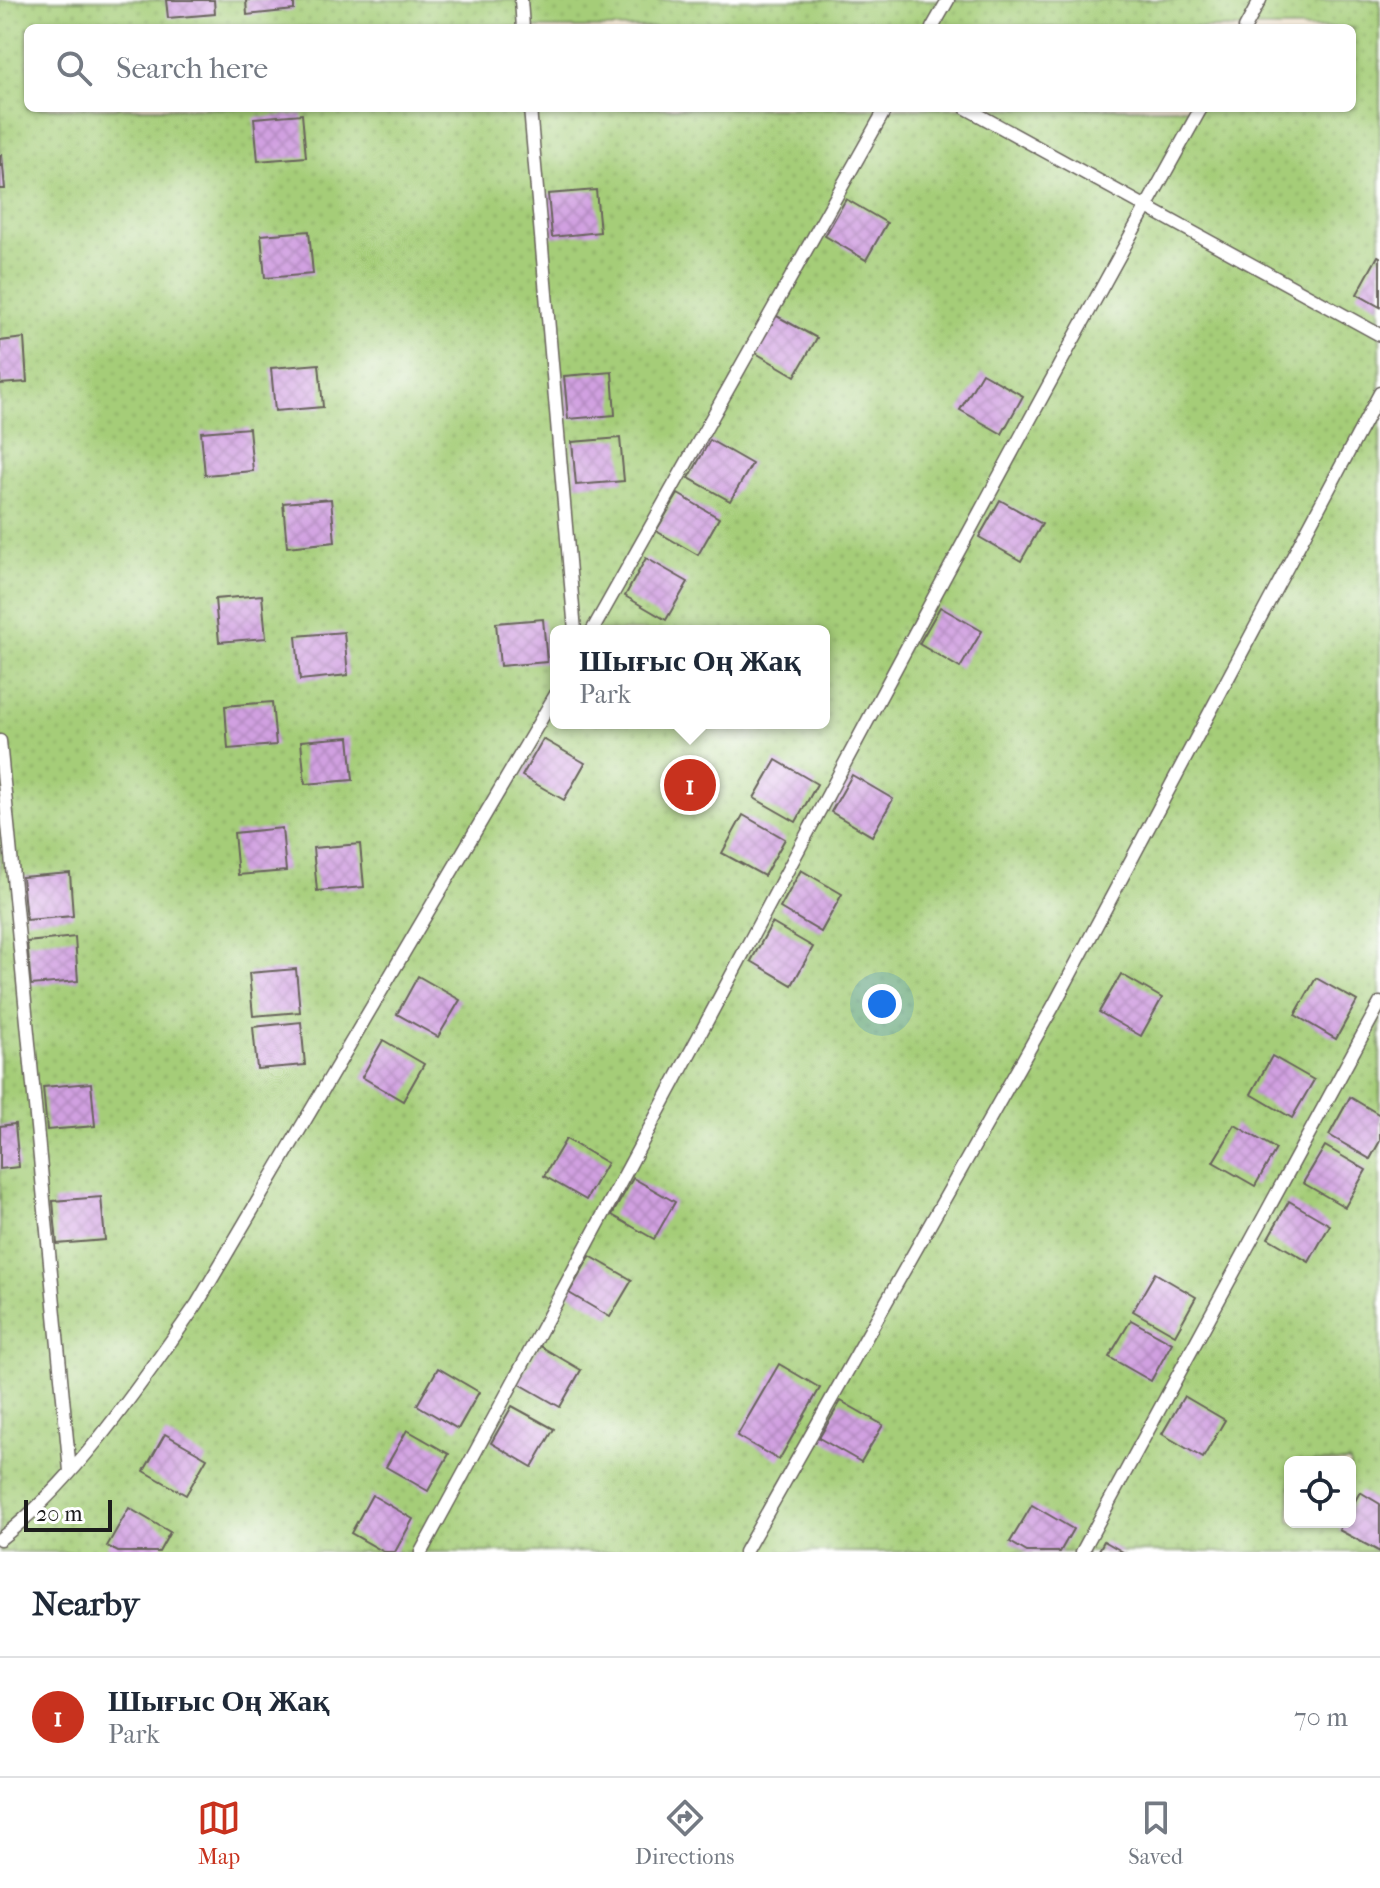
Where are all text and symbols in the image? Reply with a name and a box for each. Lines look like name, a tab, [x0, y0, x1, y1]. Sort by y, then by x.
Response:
search box	[24, 24, 1356, 112]
icon: search	[52, 46, 96, 90]
text: Search here	[116, 51, 268, 86]
popup	[550, 625, 830, 729]
text: Шығыс Оң Жақ	[579, 644, 801, 679]
text: Park	[579, 679, 631, 710]
pin: 1	[664, 755, 716, 815]
your location	[862, 984, 902, 1024]
map controls	[1284, 1456, 1356, 1528]
button: locate	[1284, 1456, 1356, 1528]
scale bar	[24, 1496, 112, 1532]
text: 20 m	[36, 1501, 82, 1527]
text: Nearby	[32, 1584, 139, 1624]
text: Шығыс Оң Жақ	[108, 1684, 329, 1719]
text: 1	[53, 1702, 63, 1733]
text: 70 m	[1294, 1702, 1348, 1733]
text: Park	[108, 1719, 160, 1750]
tab: Map	[197, 1796, 241, 1870]
tab: Directions	[635, 1796, 734, 1870]
tab: Saved	[1128, 1796, 1183, 1870]

